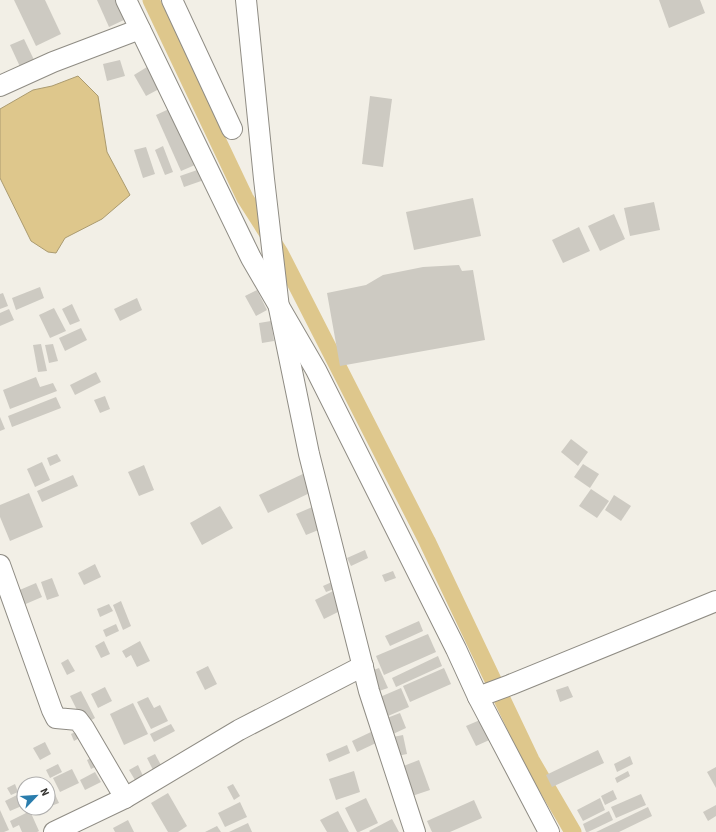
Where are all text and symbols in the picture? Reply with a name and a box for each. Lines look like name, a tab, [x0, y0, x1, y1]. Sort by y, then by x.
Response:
north arrow	[16, 776, 56, 816]
text: N	[36, 785, 53, 798]

